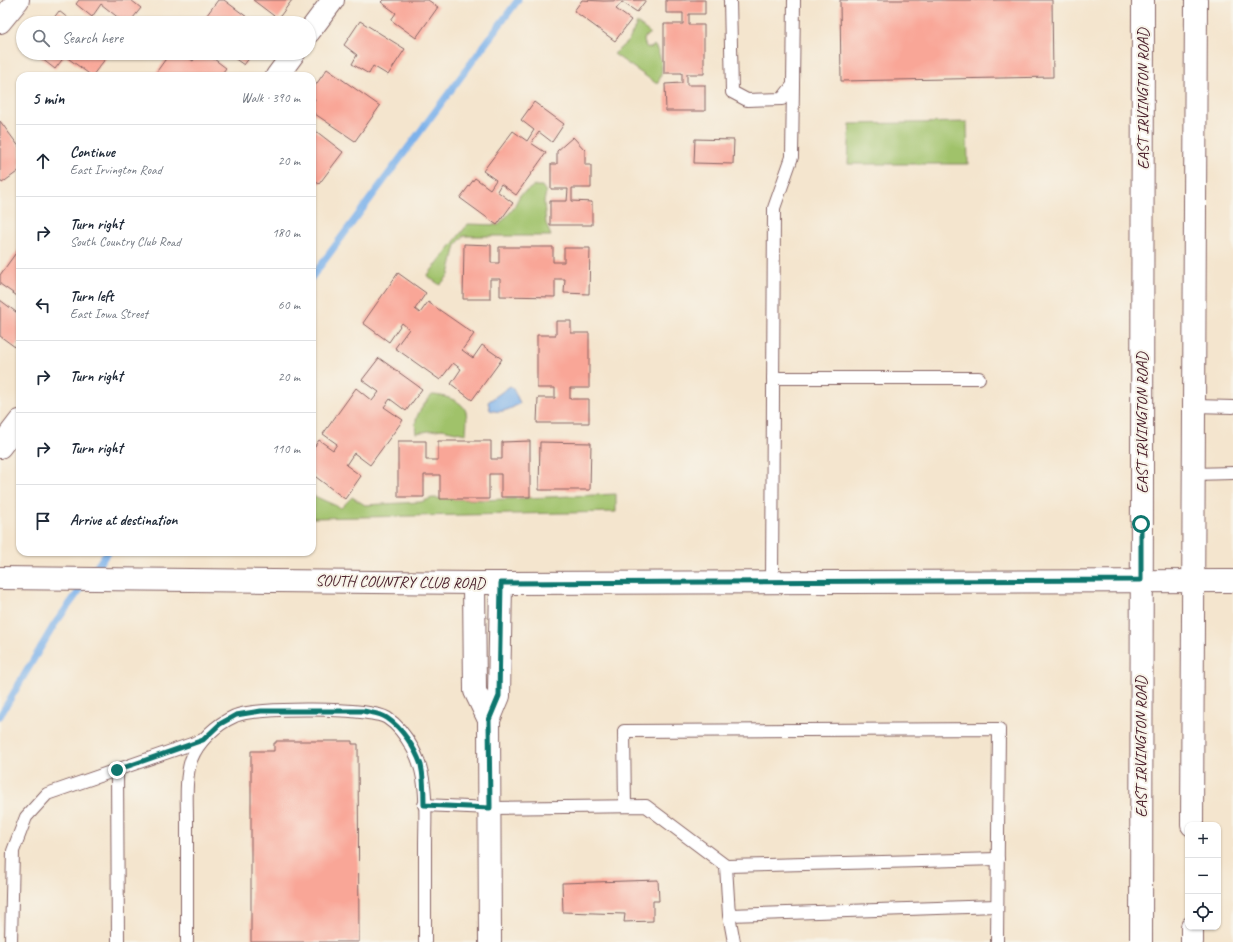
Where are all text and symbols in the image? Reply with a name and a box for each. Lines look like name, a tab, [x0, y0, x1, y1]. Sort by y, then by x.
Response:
search box	[16, 16, 316, 60]
icon: search	[30, 27, 52, 49]
street label: EAST IRVINGTON ROAD	[1133, 27, 1153, 170]
text: Search here	[62, 29, 123, 48]
text: 5 min	[32, 88, 64, 109]
text: Walk · 390 m	[241, 90, 300, 106]
text: Continue	[70, 143, 115, 162]
icon: ahead	[32, 150, 54, 172]
text: 20 m	[278, 153, 300, 169]
text: East Irvington Road	[70, 162, 162, 178]
text: Turn right	[70, 215, 123, 234]
icon: right	[32, 222, 54, 244]
text: 180 m	[272, 225, 300, 241]
text: South Country Club Road	[70, 234, 181, 250]
text: Turn left	[70, 287, 113, 306]
icon: left	[32, 294, 54, 316]
text: 60 m	[278, 297, 300, 313]
text: East Iowa Street	[70, 306, 148, 322]
street label: EAST IRVINGTON ROAD	[1132, 351, 1152, 494]
icon: right	[32, 366, 54, 388]
text: Turn right	[70, 367, 123, 386]
text: 20 m	[278, 369, 300, 385]
icon: right	[32, 438, 54, 460]
text: Turn right	[70, 439, 123, 458]
text: 110 m	[272, 441, 300, 457]
icon: arrive	[32, 510, 54, 532]
text: Arrive at destination	[70, 511, 177, 530]
route start	[1132, 515, 1150, 533]
street label: SOUTH COUNTRY CLUB ROAD	[315, 571, 487, 594]
street label: EAST IRVINGTON ROAD	[1131, 675, 1151, 818]
route end	[108, 761, 126, 779]
map controls	[1185, 822, 1221, 930]
button: +	[1185, 822, 1221, 858]
button: −	[1185, 858, 1221, 894]
button: locate	[1185, 894, 1221, 930]

